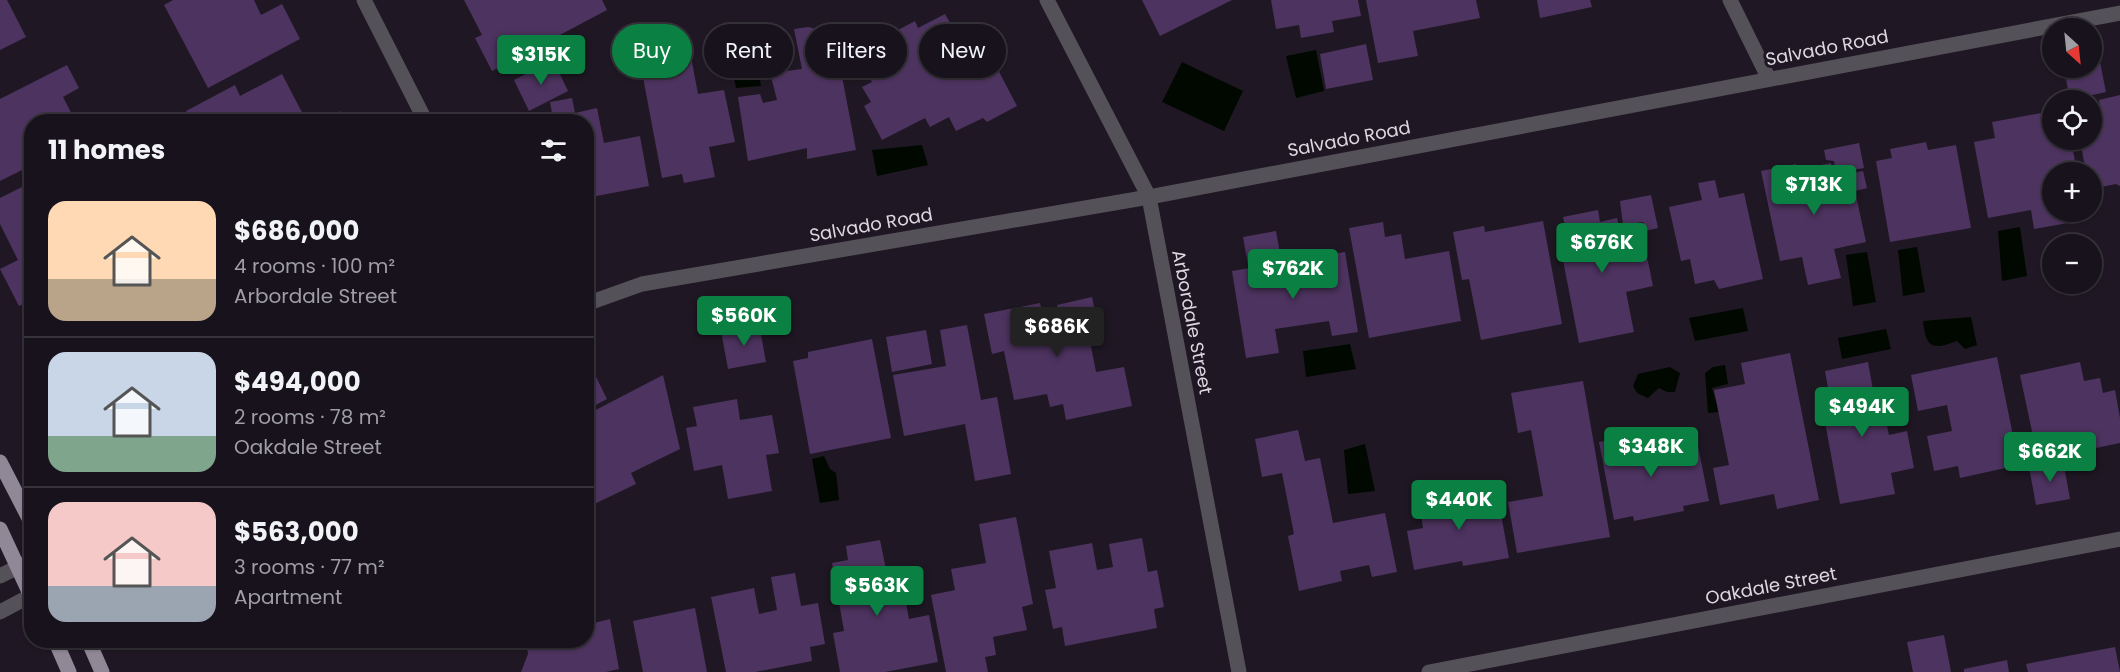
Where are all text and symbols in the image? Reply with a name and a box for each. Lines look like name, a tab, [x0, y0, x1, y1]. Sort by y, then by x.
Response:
north arrow	[2042, 18, 2102, 78]
map controls	[2042, 18, 2102, 294]
street label: Salvado Road	[1763, 23, 1891, 72]
chip: Buy	[612, 24, 692, 78]
chip: Rent	[704, 24, 793, 78]
chip: Filters	[805, 24, 907, 78]
chip: New	[919, 24, 1006, 78]
pin: $315K	[499, 35, 583, 86]
text: $315K	[511, 40, 571, 68]
button: locate	[2042, 90, 2102, 150]
street label: Salvado Road	[1285, 114, 1413, 163]
text: 11 homes	[48, 132, 165, 168]
icon: filters	[537, 134, 570, 167]
button: +	[2042, 162, 2102, 222]
pin: $713K	[1772, 165, 1856, 216]
text: $713K	[1785, 170, 1843, 198]
street label: Salvado Road	[807, 201, 935, 248]
text: $686,000	[234, 213, 359, 249]
pin: $676K	[1560, 223, 1644, 274]
icon: home	[96, 225, 168, 297]
text: $676K	[1570, 228, 1634, 256]
button: −	[2042, 234, 2102, 294]
street label: Arbordale Street	[1166, 248, 1219, 396]
pin: $762K	[1251, 249, 1335, 300]
text: 4 rooms · 100 m²	[234, 252, 395, 280]
text: $762K	[1262, 254, 1324, 282]
text: Arbordale Street	[234, 282, 397, 310]
pin: $560K	[702, 296, 786, 347]
text: $560K	[711, 301, 777, 329]
pin: $686K	[1015, 307, 1099, 358]
text: $686K	[1024, 312, 1090, 340]
text: $494,000	[234, 364, 361, 400]
icon: home	[96, 376, 168, 448]
pin: $494K	[1820, 387, 1904, 438]
text: $494K	[1829, 392, 1895, 420]
text: 2 rooms · 78 m²	[234, 403, 386, 431]
pin: $348K	[1609, 427, 1693, 478]
text: $348K	[1618, 432, 1684, 460]
pin: $662K	[2008, 432, 2092, 483]
text: Oakdale Street	[234, 433, 382, 461]
text: $662K	[2018, 437, 2082, 465]
pin: $440K	[1417, 480, 1501, 531]
text: $440K	[1425, 485, 1493, 513]
text: $563,000	[234, 514, 359, 550]
icon: home	[96, 526, 168, 598]
text: 3 rooms · 77 m²	[234, 553, 385, 581]
street label: Oakdale Street	[1703, 561, 1839, 610]
pin: $563K	[835, 566, 919, 617]
text: $563K	[845, 571, 909, 599]
text: Apartment	[234, 583, 342, 611]

